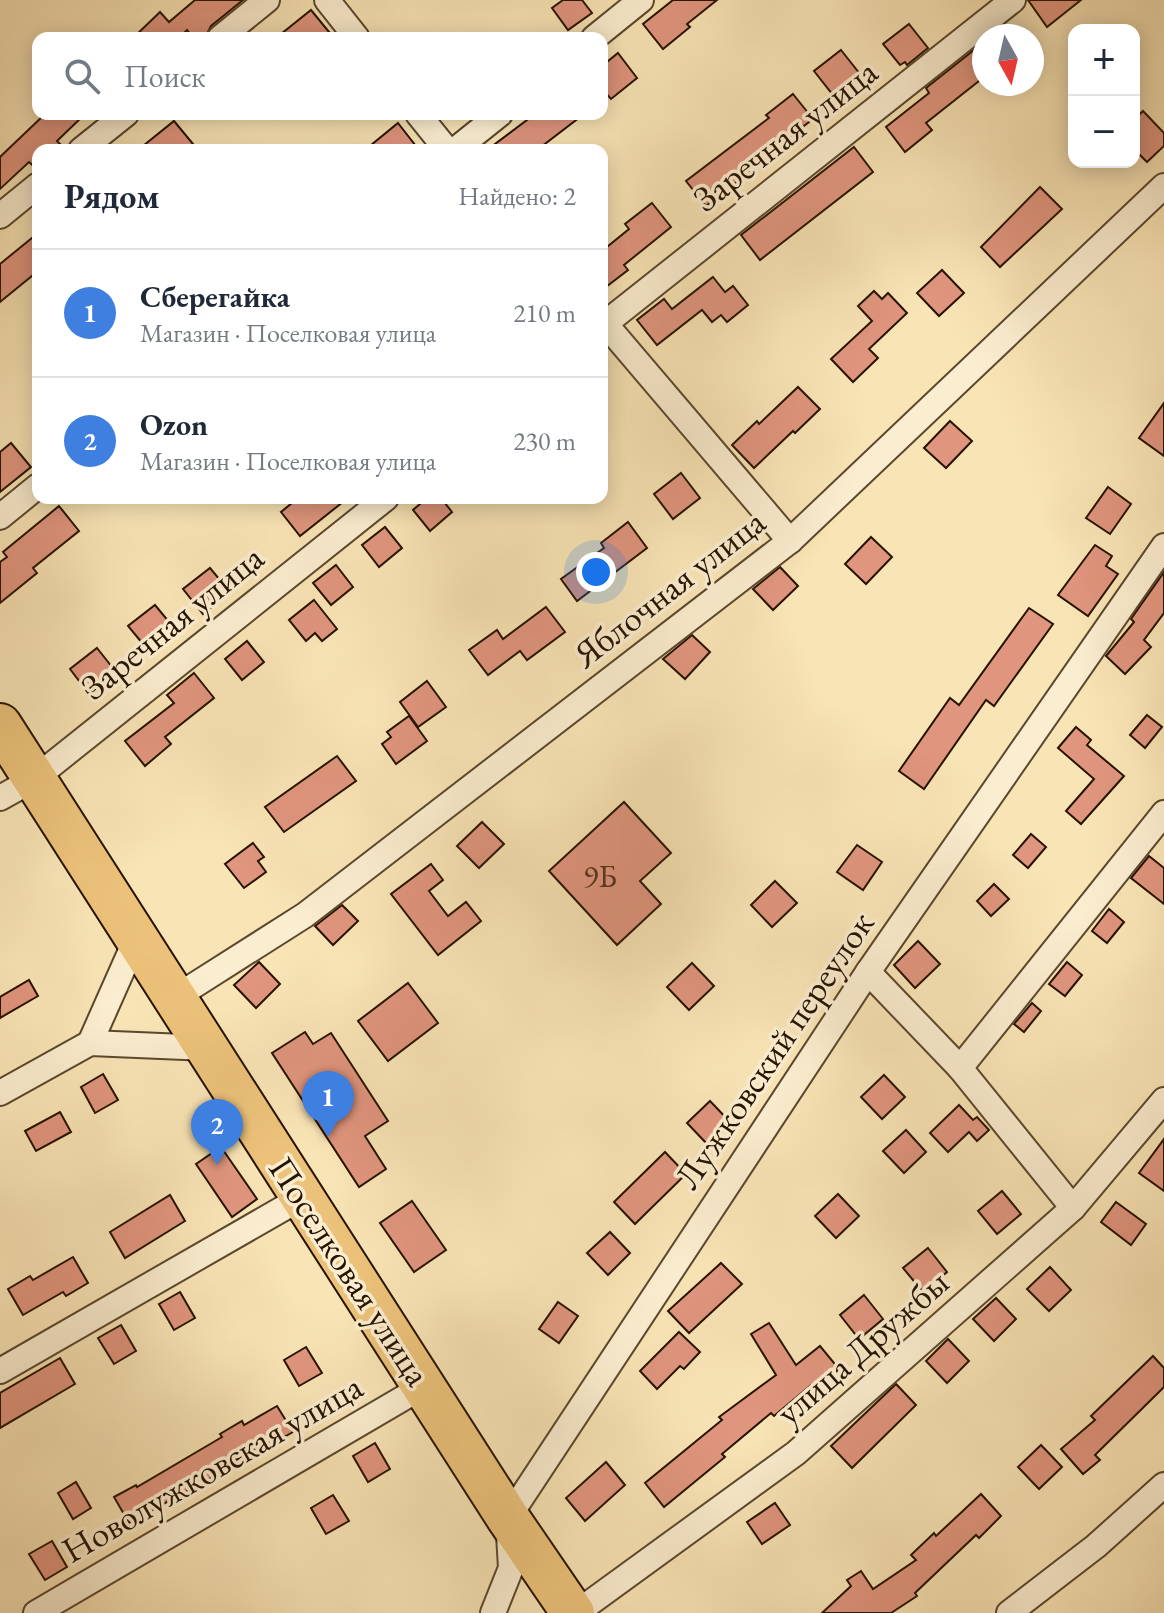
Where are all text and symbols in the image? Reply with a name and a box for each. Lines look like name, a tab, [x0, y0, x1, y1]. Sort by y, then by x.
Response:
north arrow	[972, 24, 1044, 96]
map controls	[1068, 24, 1140, 168]
button: +	[1068, 24, 1140, 96]
search box	[32, 32, 608, 120]
street label: Заречная улица	[683, 48, 887, 222]
icon: search	[60, 54, 104, 98]
text: Поиск	[124, 57, 206, 96]
button: −	[1068, 96, 1140, 168]
text: Рядом	[64, 174, 159, 218]
text: Найдено: 2	[458, 179, 576, 213]
text: Сберегайка	[140, 277, 290, 316]
text: 1	[83, 296, 97, 330]
text: 210 m	[513, 296, 576, 330]
text: Магазин · Поселковая улица	[140, 316, 436, 350]
text: Ozon	[140, 405, 208, 444]
text: 2	[83, 424, 97, 458]
text: 230 m	[513, 424, 576, 458]
text: Магазин · Поселковая улица	[140, 444, 436, 478]
street label: Яблочная улица	[563, 498, 775, 678]
street label: Заречная улица	[71, 533, 274, 710]
your location	[576, 552, 616, 592]
house number: 9Б	[583, 855, 617, 897]
street label: Лужковский переулок	[664, 902, 884, 1198]
pin: 1	[302, 1071, 354, 1137]
pin: 2	[191, 1099, 243, 1165]
street label: Поселковая улица	[258, 1147, 442, 1395]
street label: улица Дружбы	[766, 1259, 958, 1435]
street label: Новолужковская улица	[53, 1362, 371, 1573]

